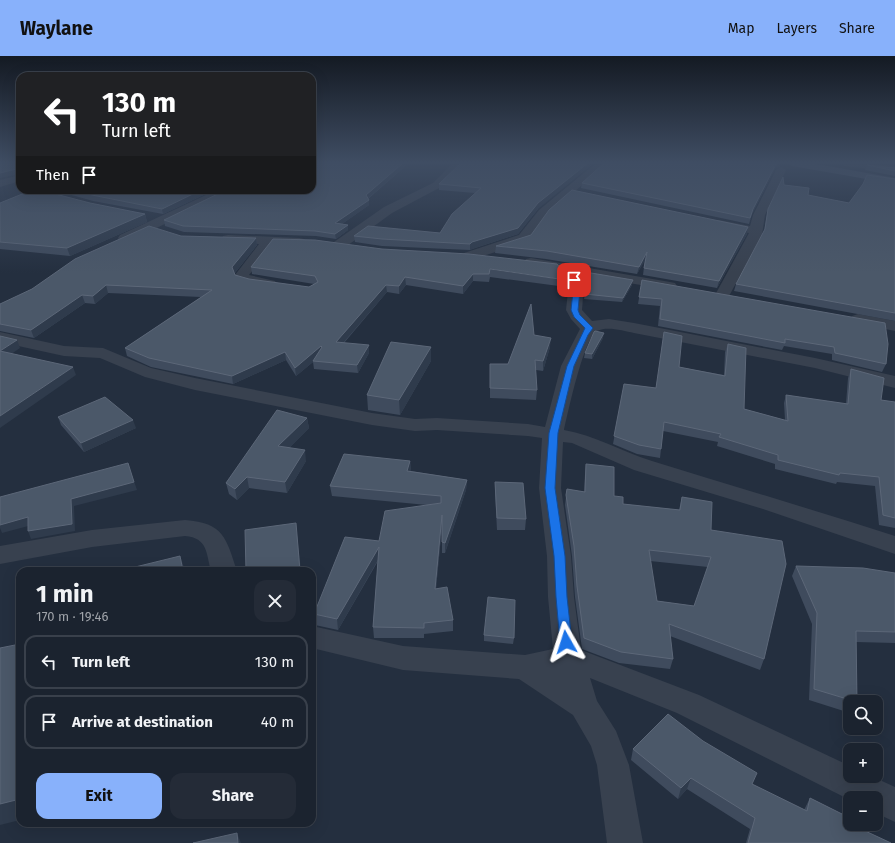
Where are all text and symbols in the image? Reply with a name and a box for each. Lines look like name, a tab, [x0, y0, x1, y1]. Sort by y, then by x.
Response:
text: Waylane	[20, 17, 93, 40]
text: Map	[728, 20, 754, 37]
text: Layers	[776, 20, 817, 37]
text: Share	[839, 20, 875, 37]
text: 130 m	[102, 86, 176, 119]
icon: left	[36, 88, 88, 140]
text: Turn left	[102, 120, 171, 142]
icon: arrive	[78, 164, 100, 186]
text: Then	[36, 166, 70, 184]
pin	[557, 263, 591, 297]
icon: arrive	[563, 269, 585, 291]
text: 1 min	[36, 580, 94, 608]
button: close	[254, 580, 296, 622]
text: 170 m · 19:46	[36, 609, 108, 624]
position arrow	[545, 621, 587, 663]
icon: left	[38, 651, 60, 673]
text: Turn left	[72, 653, 130, 671]
text: 130 m	[255, 653, 294, 671]
map controls	[843, 695, 883, 831]
button: search	[843, 695, 883, 735]
icon: arrive	[38, 711, 60, 733]
text: Arrive at destination	[72, 713, 213, 731]
text: 40 m	[261, 713, 294, 731]
button: +	[843, 743, 883, 783]
button: Exit	[36, 773, 162, 819]
button: Share	[170, 773, 296, 819]
button: −	[843, 791, 883, 831]

